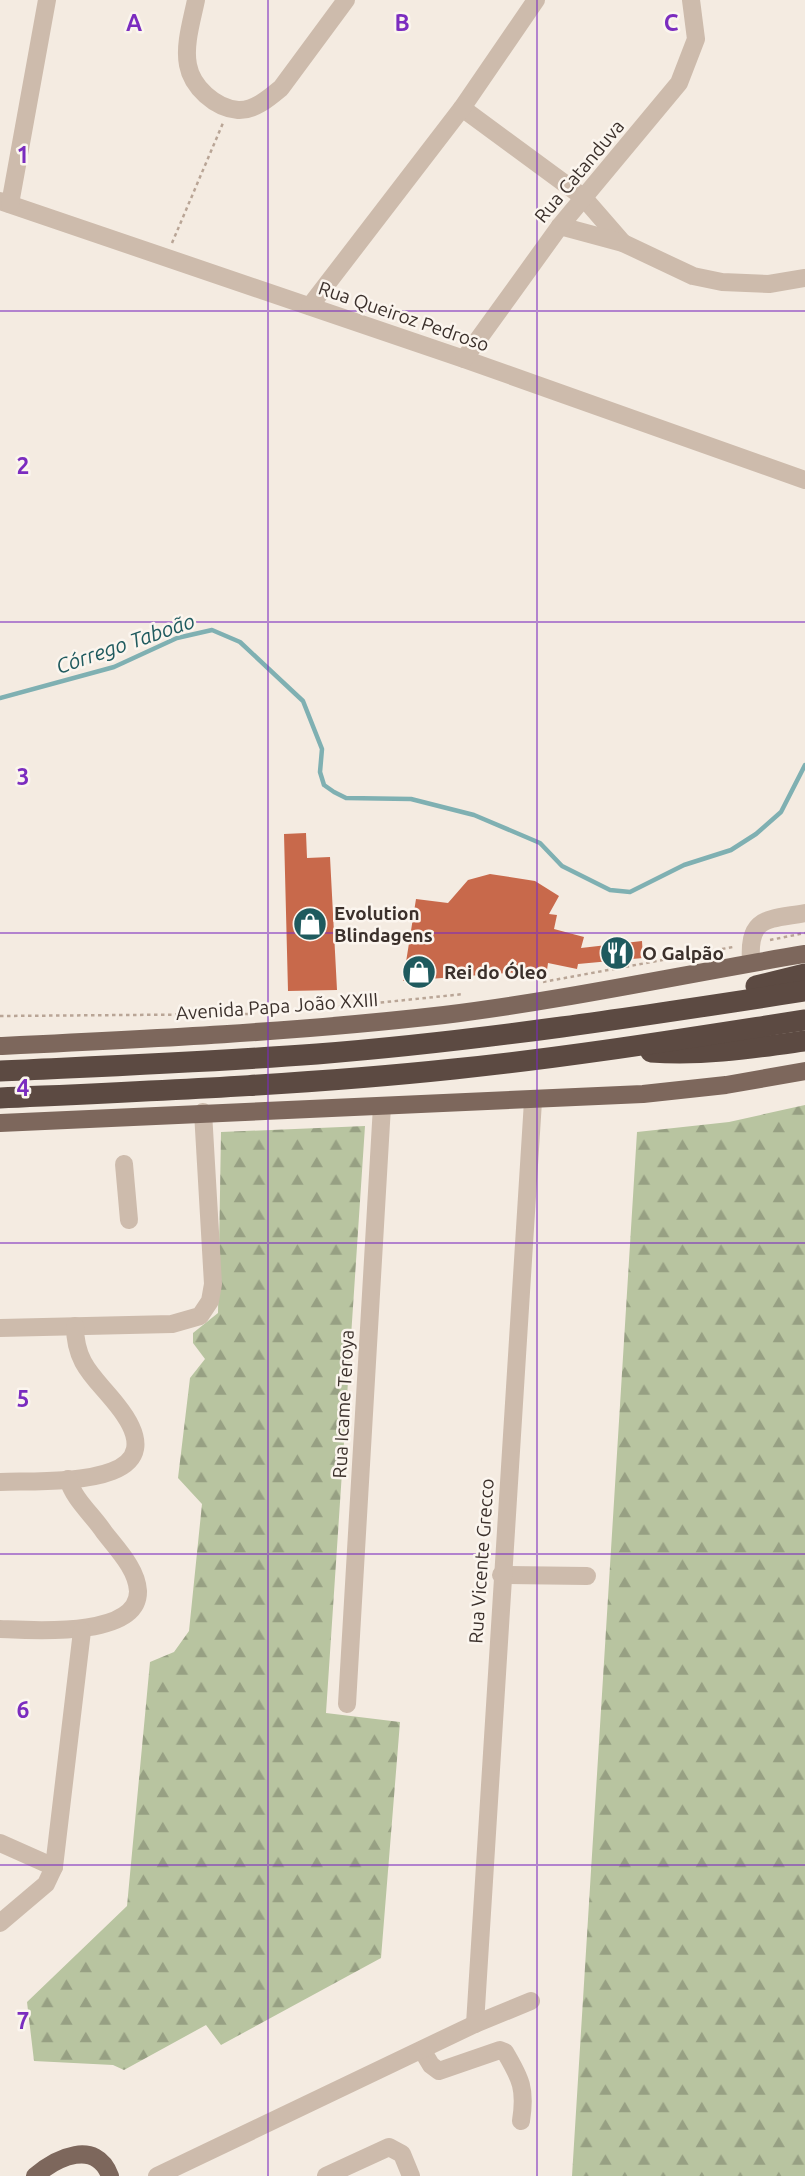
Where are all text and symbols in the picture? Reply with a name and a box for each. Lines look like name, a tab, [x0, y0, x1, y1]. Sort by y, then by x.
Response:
text: A	[126, 10, 142, 35]
text: B	[394, 10, 410, 35]
text: C	[664, 10, 679, 35]
street label: Rua Catanduva	[530, 115, 628, 227]
text: 1	[17, 142, 29, 167]
street label: Rua Queiroz Pedroso	[316, 276, 492, 356]
text: 2	[17, 453, 29, 478]
water label: Córrego Taboão	[53, 608, 197, 678]
text: 3	[17, 764, 29, 789]
place label: Evolution Blindagens	[334, 902, 433, 946]
shop icon: Evolution Blindagens	[291, 905, 329, 943]
restaurant icon: O Galpão	[598, 934, 636, 972]
place label: O Galpão	[642, 942, 724, 964]
shop icon: Rei do Óleo	[400, 953, 438, 991]
place label: Rei do Óleo	[444, 961, 547, 983]
street label: Avenida Papa João XXIII	[175, 988, 379, 1024]
text: 4	[17, 1075, 30, 1100]
street label: Rua Icame Teroya	[328, 1329, 358, 1479]
text: 5	[17, 1386, 29, 1411]
street label: Rua Vicente Grecco	[464, 1478, 498, 1644]
text: 6	[17, 1697, 30, 1722]
text: 7	[17, 2008, 29, 2033]

